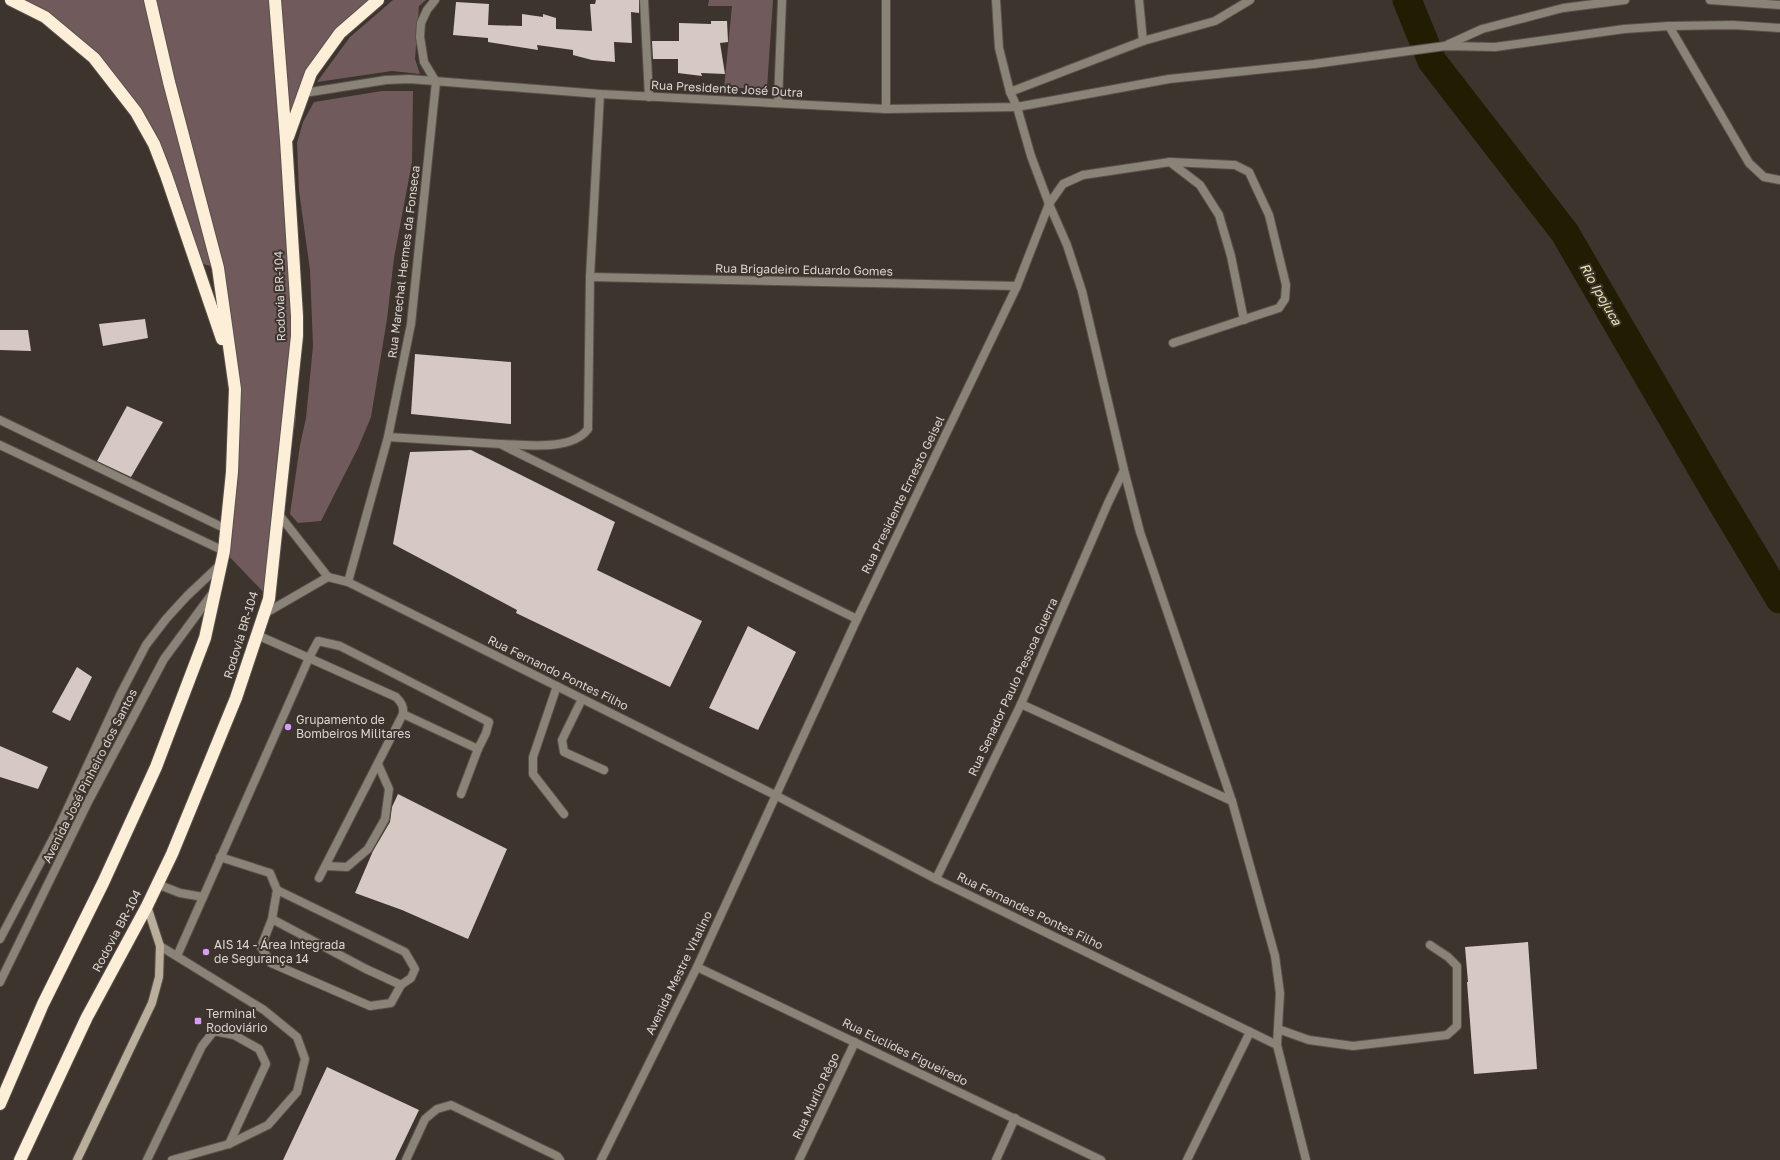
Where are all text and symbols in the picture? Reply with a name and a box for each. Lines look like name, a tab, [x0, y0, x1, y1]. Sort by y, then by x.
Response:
street label: Rua Presidente José Dutra	[651, 77, 803, 100]
street label: Rua Marechal Hermes da Fonseca	[384, 165, 423, 359]
street label: Rodovia BR-104	[270, 250, 289, 342]
street label: Rua Brigadeiro Eduardo Gomes	[715, 260, 893, 279]
water label: Rio Ipojuca	[1577, 260, 1626, 328]
street label: Rua Presidente Ernesto Geisel	[858, 413, 947, 576]
street label: Rodovia BR-104	[220, 589, 261, 680]
street label: Rua Senador Paulo Pessoa Guerra	[965, 595, 1061, 778]
street label: Rua Fernando Pontes Filho	[485, 632, 631, 713]
street label: Avenida José Pinheiro dos Santos	[39, 686, 140, 865]
place label: Grupamento de Bombeiros Militares	[296, 712, 411, 741]
marker: Grupamento de Bombeiros Militares	[283, 722, 293, 732]
street label: Rua Fernandes Pontes Filho	[955, 869, 1106, 953]
street label: Rodovia BR-104	[89, 887, 144, 974]
street label: Avenida Mestre Vitalino	[642, 908, 715, 1037]
place label: AIS 14 - Área Integrada de Segurança 14	[214, 937, 345, 966]
marker: AIS 14 - Área Integrada de Segurança 14	[201, 947, 211, 957]
place label: Terminal Rodoviário	[206, 1006, 267, 1035]
street label: Rua Euclides Figueiredo	[840, 1015, 971, 1089]
marker: Terminal Rodoviário	[193, 1016, 203, 1026]
street label: Rua Murilo Rêgo	[789, 1050, 842, 1142]

